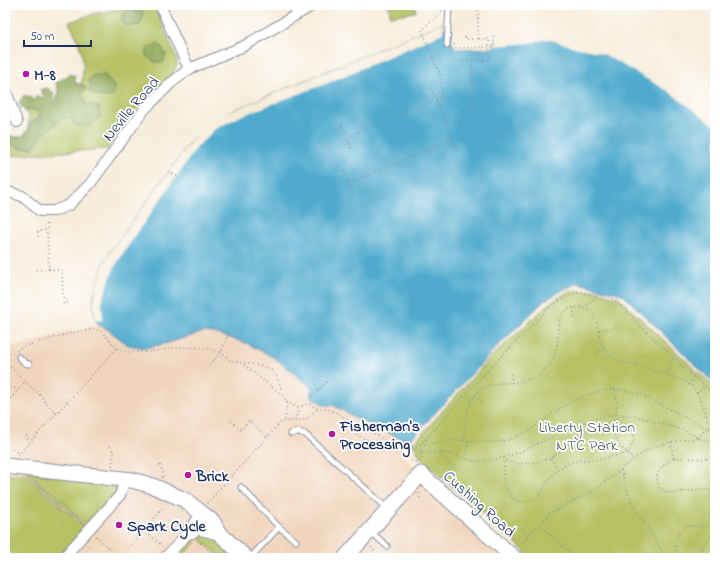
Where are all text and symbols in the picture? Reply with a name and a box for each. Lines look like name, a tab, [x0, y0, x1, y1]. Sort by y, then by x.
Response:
scale bar	[24, 22, 91, 48]
text: 50 m	[30, 28, 54, 46]
place label: M-8	[34, 64, 56, 88]
marker: M-8	[21, 69, 31, 79]
street label: Neville Road	[97, 72, 166, 147]
place label: Fisherman's Processing	[339, 415, 420, 458]
park label: Liberty Station NTC Park	[539, 416, 635, 458]
marker: Fisherman's Processing	[327, 429, 337, 439]
place label: Brick	[195, 465, 230, 489]
street label: Cushing Road	[437, 465, 520, 544]
marker: Brick	[183, 470, 193, 480]
place label: Spark Cycle	[127, 515, 207, 540]
marker: Spark Cycle	[114, 520, 124, 530]

